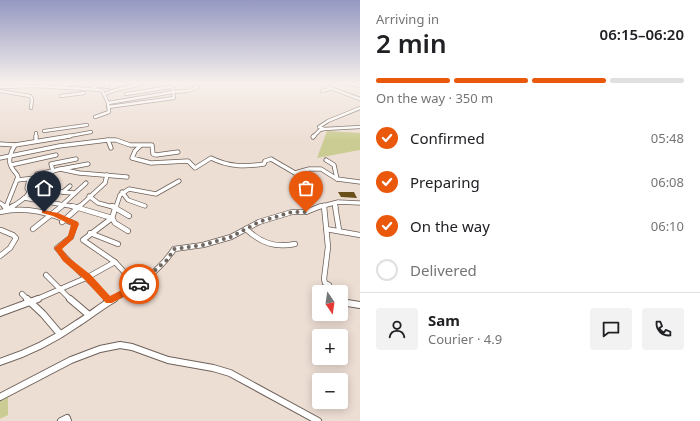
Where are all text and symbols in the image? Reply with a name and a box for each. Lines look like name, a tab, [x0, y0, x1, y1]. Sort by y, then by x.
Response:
text: Arriving in	[376, 10, 439, 28]
text: 06:15–06:20	[600, 24, 684, 44]
text: 2 min	[376, 25, 447, 61]
text: On the way · 350 m	[376, 89, 493, 107]
icon: check	[376, 127, 398, 149]
text: Confirmed	[410, 128, 485, 148]
text: 05:48	[651, 129, 684, 147]
pin	[27, 171, 61, 212]
pin	[289, 171, 323, 212]
icon: check	[376, 171, 398, 193]
text: Preparing	[410, 172, 480, 192]
text: 06:08	[651, 173, 684, 191]
icon: home	[33, 177, 55, 199]
icon: bag	[295, 177, 317, 199]
icon: check	[376, 215, 398, 237]
text: On the way	[410, 216, 490, 236]
text: 06:10	[651, 217, 684, 235]
text: Delivered	[410, 260, 477, 280]
courier	[119, 264, 159, 304]
icon: car	[128, 273, 150, 295]
north arrow	[312, 285, 348, 321]
map controls	[312, 285, 348, 409]
button: person	[376, 308, 418, 350]
button: chat	[590, 308, 632, 350]
button: phone	[642, 308, 684, 350]
text: Sam	[428, 310, 460, 330]
button: +	[312, 329, 348, 365]
text: Courier · 4.9	[428, 330, 502, 348]
button: −	[312, 373, 348, 409]

